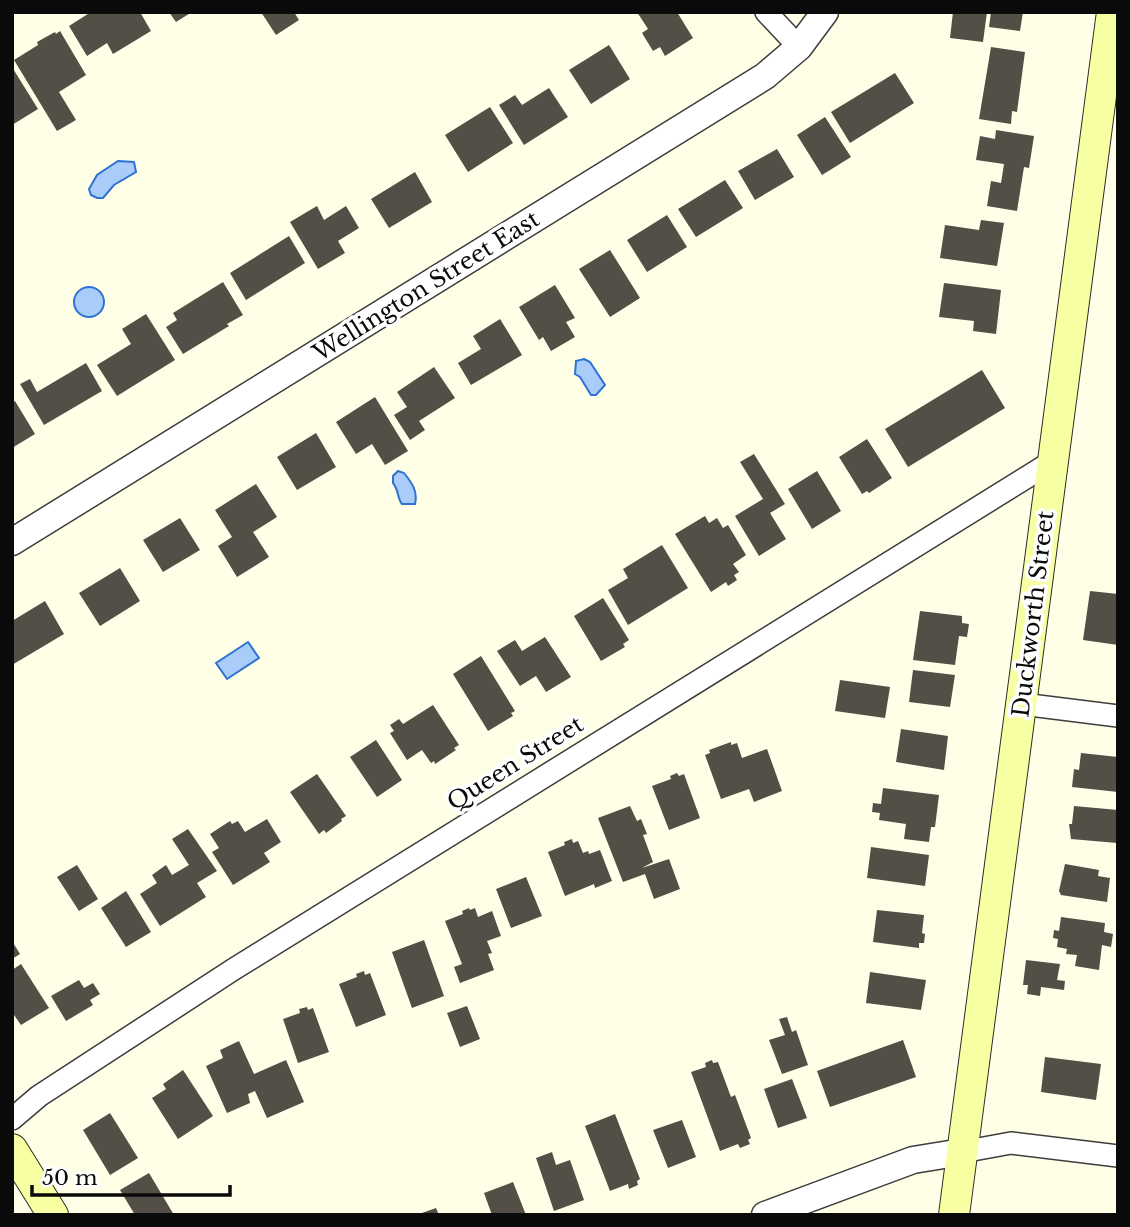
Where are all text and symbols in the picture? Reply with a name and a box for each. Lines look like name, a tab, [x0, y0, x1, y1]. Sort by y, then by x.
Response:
street label: Wellington Street East	[307, 205, 545, 368]
street label: Duckworth Street	[1006, 509, 1060, 719]
street label: Queen Street	[442, 710, 588, 816]
scale bar	[32, 1154, 229, 1198]
text: 50 m	[42, 1165, 98, 1191]

